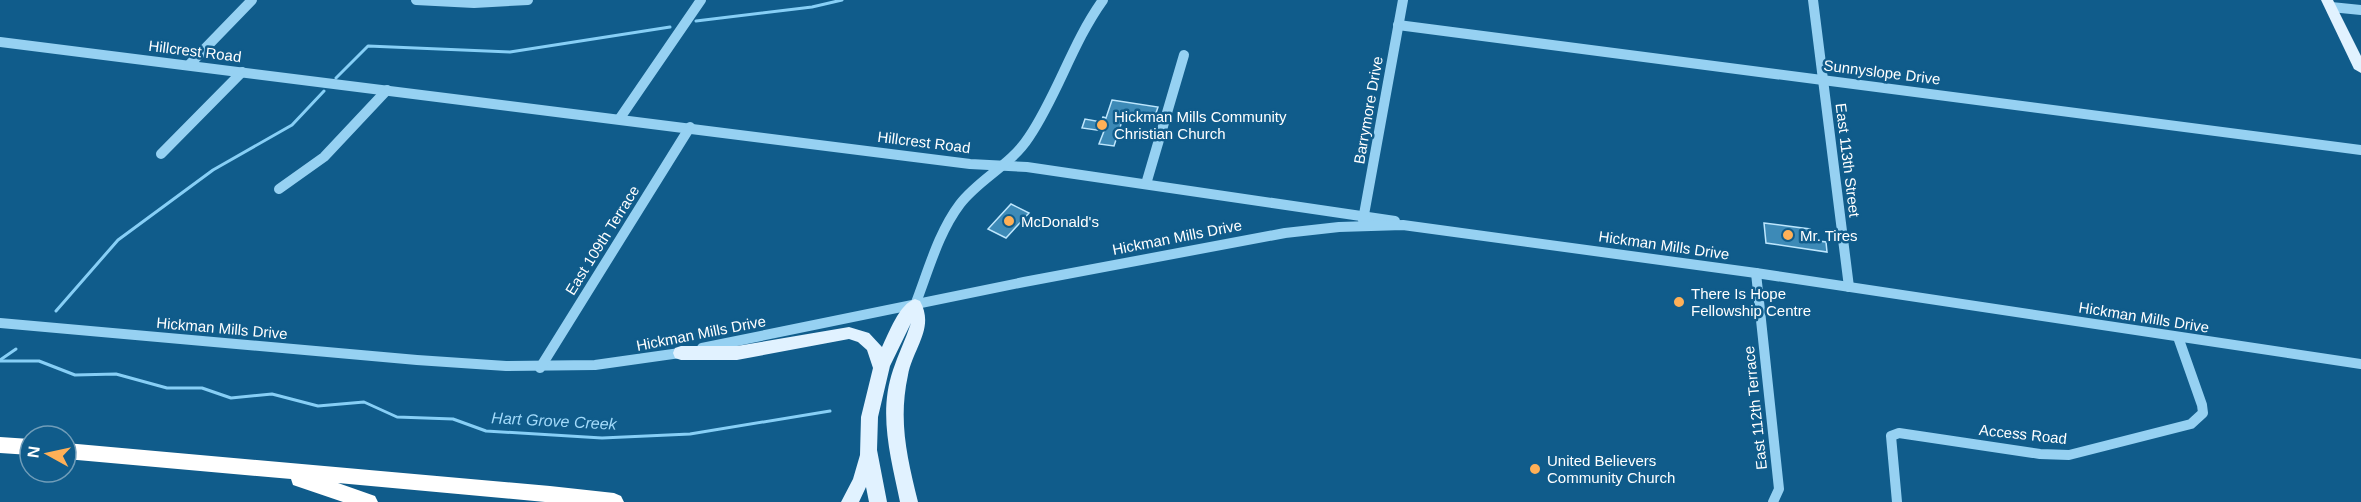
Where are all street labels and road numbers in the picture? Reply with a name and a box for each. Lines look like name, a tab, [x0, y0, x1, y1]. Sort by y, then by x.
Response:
street label: Hillcrest Road	[148, 37, 242, 65]
street label: Barrymore Drive	[1350, 55, 1386, 165]
street label: Sunnyslope Drive	[1823, 56, 1941, 88]
street label: East 113th Street	[1833, 102, 1864, 219]
street label: Hillcrest Road	[877, 128, 971, 156]
street label: East 109th Terrace	[562, 182, 642, 298]
street label: Hickman Mills Drive	[1111, 216, 1243, 258]
street label: Hickman Mills Drive	[1598, 227, 1730, 263]
street label: Hickman Mills Drive	[2078, 298, 2210, 336]
street label: Hickman Mills Drive	[635, 312, 767, 354]
street label: Hickman Mills Drive	[156, 314, 288, 342]
street label: East 112th Terrace	[1740, 345, 1770, 471]
street label: Access Road	[1978, 421, 2068, 447]

